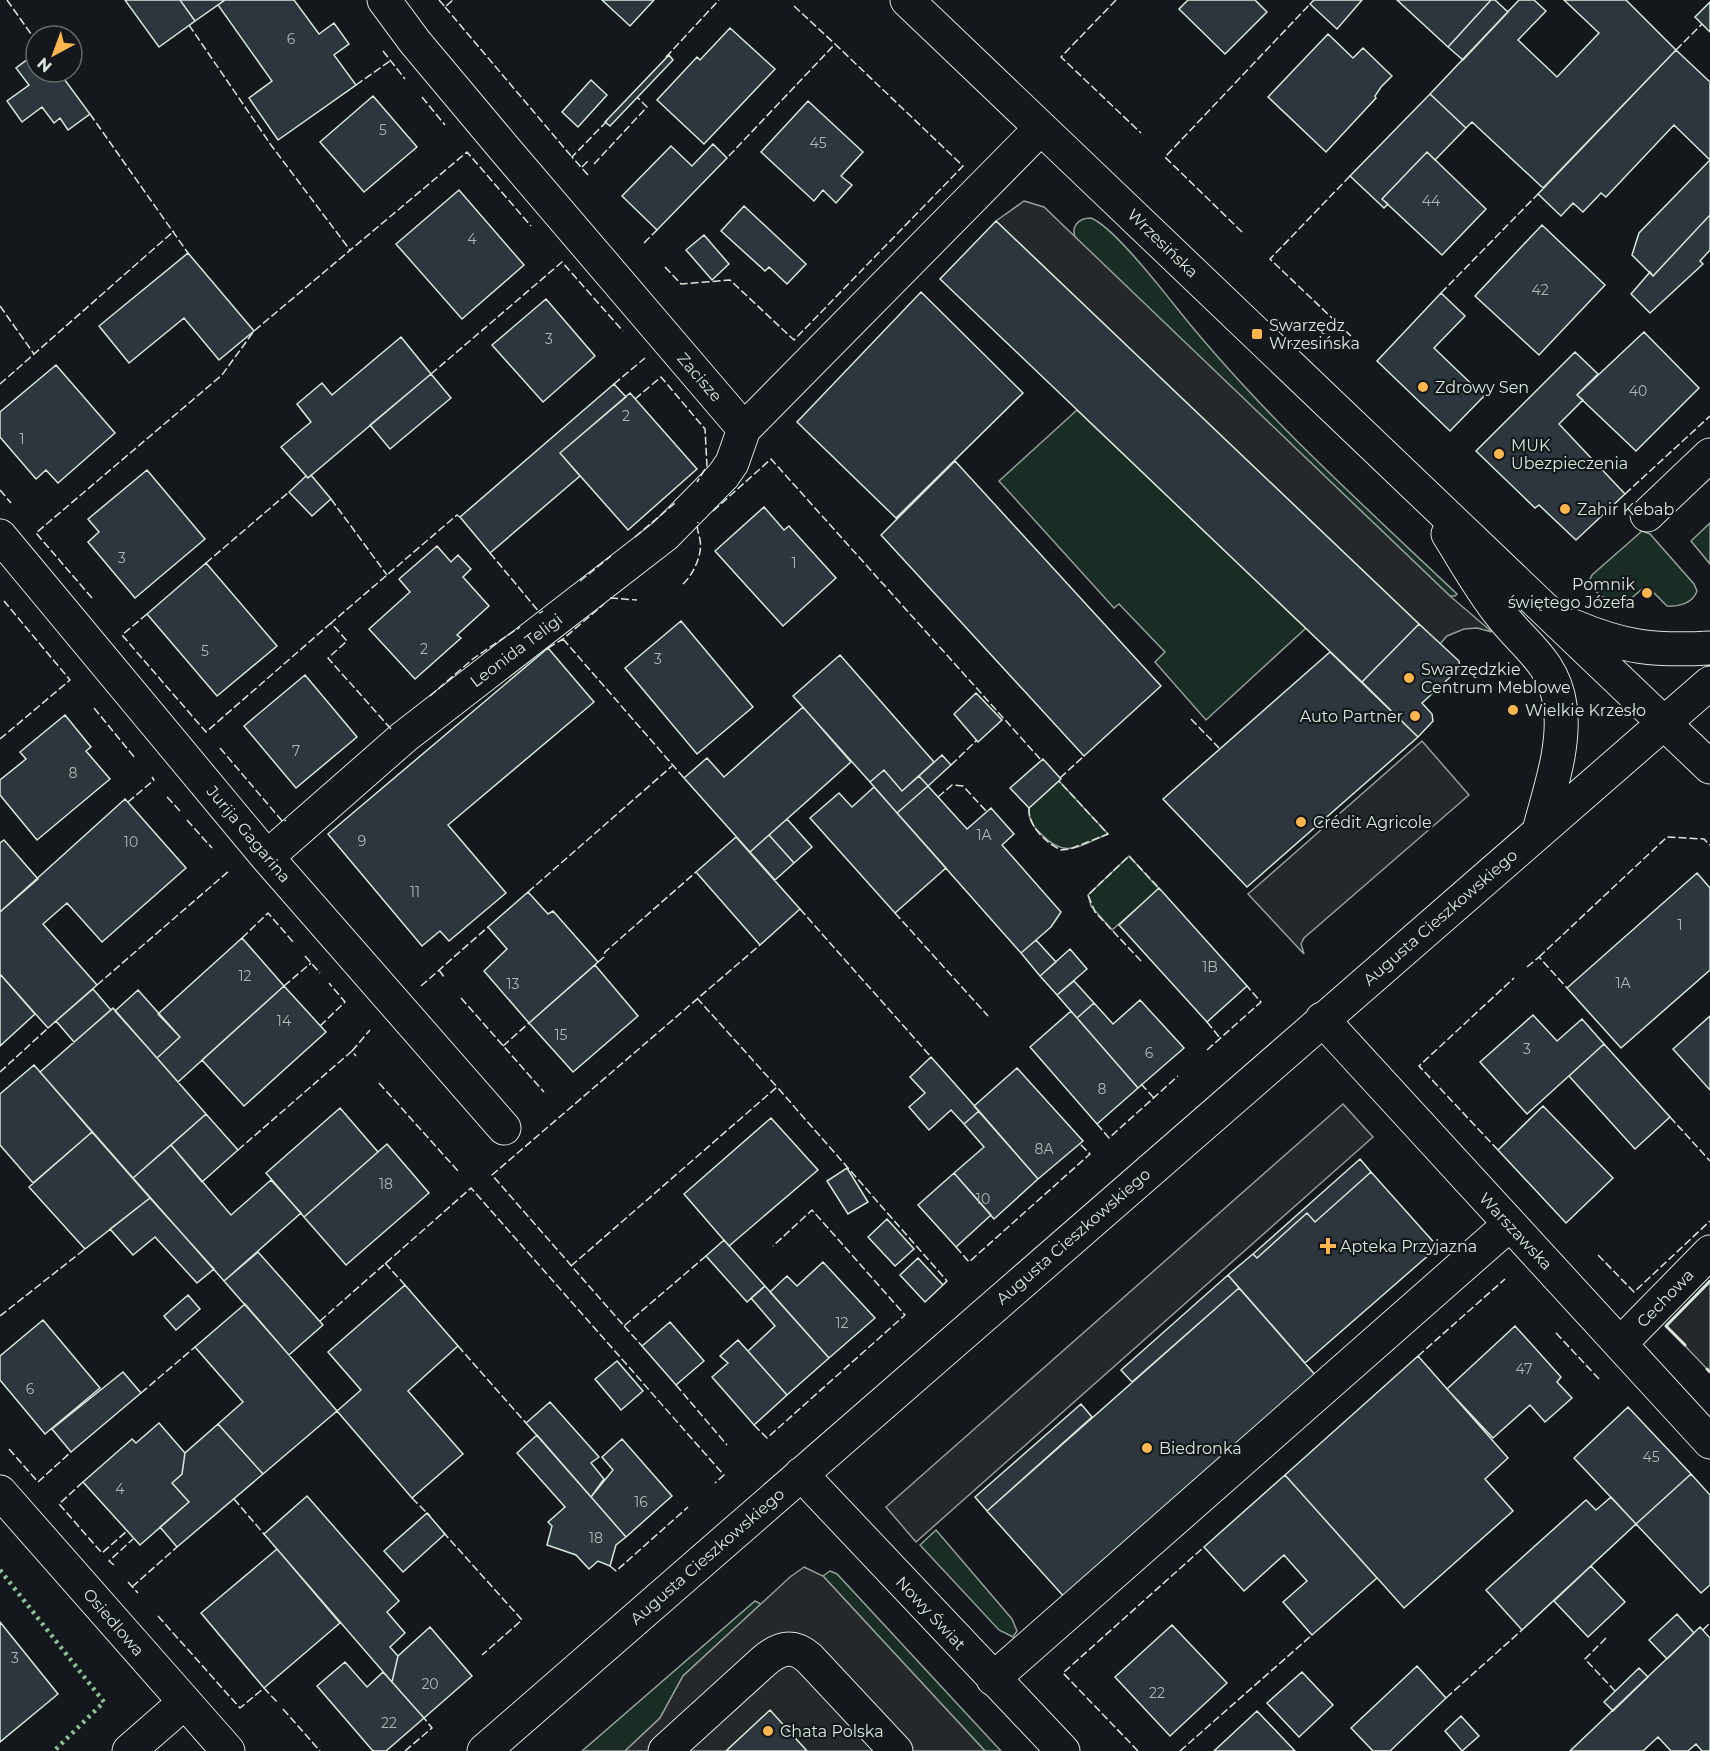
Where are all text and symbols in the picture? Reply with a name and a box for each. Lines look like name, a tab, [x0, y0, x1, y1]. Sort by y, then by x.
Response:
north arrow	[24, 24, 84, 84]
house number: 6	[287, 30, 296, 48]
text: N	[33, 54, 56, 76]
house number: 5	[379, 121, 387, 139]
house number: 45	[809, 134, 827, 152]
house number: 44	[1422, 192, 1441, 210]
street label: Wrzesińska	[1123, 205, 1202, 282]
house number: 4	[467, 230, 477, 248]
house number: 42	[1531, 281, 1549, 299]
place label: Swarzędz Wrzesińska	[1269, 316, 1360, 353]
marker: Swarzędz Wrzesińska	[1250, 327, 1264, 341]
house number: 3	[545, 330, 553, 348]
street label: Zacisze	[673, 349, 726, 406]
place label: Zdrowy Sen	[1435, 378, 1529, 397]
marker: Zdrowy Sen	[1416, 380, 1430, 394]
house number: 40	[1629, 382, 1647, 400]
house number: 2	[622, 407, 630, 425]
house number: 1	[19, 430, 25, 448]
place label: MUK Ubezpieczenia	[1511, 436, 1628, 473]
marker: MUK Ubezpieczenia	[1492, 447, 1506, 461]
place label: Zahir Kebab	[1577, 500, 1674, 519]
marker: Zahir Kebab	[1558, 502, 1572, 516]
house number: 3	[118, 549, 126, 567]
house number: 1	[791, 554, 797, 572]
place label: Pomnik świętego Józefa	[1508, 575, 1635, 612]
marker: Pomnik świętego Józefa	[1640, 586, 1654, 600]
street label: Leonida Teligi	[466, 610, 566, 691]
house number: 2	[420, 640, 428, 658]
house number: 5	[201, 642, 209, 660]
house number: 3	[654, 650, 662, 668]
place label: Swarzędzkie Centrum Meblowe	[1421, 660, 1571, 697]
marker: Swarzędzkie Centrum Meblowe	[1402, 671, 1416, 685]
place label: Wielkie Krzesło	[1525, 701, 1646, 720]
marker: Wielkie Krzesło	[1506, 703, 1520, 717]
place label: Auto Partner	[1300, 707, 1403, 726]
marker: Auto Partner	[1408, 709, 1422, 723]
house number: 7	[292, 742, 300, 760]
house number: 8	[69, 764, 78, 782]
street label: Jurija Gagarina	[202, 781, 295, 887]
place label: Crédit Agricole	[1313, 813, 1432, 832]
marker: Crédit Agricole	[1294, 815, 1308, 829]
house number: 1A	[976, 826, 993, 844]
house number: 9	[358, 832, 366, 850]
house number: 10	[124, 833, 138, 851]
street label: Augusta Cieszkowskiego	[1359, 845, 1521, 990]
house number: 11	[410, 883, 420, 901]
house number: 1	[1677, 916, 1683, 934]
house number: 1B	[1202, 958, 1218, 976]
house number: 12	[238, 967, 252, 985]
house number: 1A	[1615, 974, 1632, 992]
house number: 13	[507, 975, 520, 993]
house number: 14	[277, 1012, 292, 1030]
house number: 15	[555, 1026, 568, 1044]
house number: 3	[1523, 1040, 1531, 1058]
house number: 6	[1145, 1044, 1154, 1062]
house number: 8	[1098, 1080, 1107, 1098]
house number: 8A	[1035, 1140, 1054, 1158]
street label: Augusta Cieszkowskiego	[992, 1164, 1154, 1309]
house number: 18	[379, 1175, 393, 1193]
street label: Warszawska	[1475, 1189, 1556, 1274]
house number: 10	[976, 1190, 990, 1208]
place label: Apteka Przyjazna	[1340, 1237, 1477, 1256]
marker: Apteka Przyjazna	[1321, 1239, 1335, 1253]
street label: Cechowa	[1633, 1265, 1698, 1331]
house number: 12	[835, 1314, 849, 1332]
house number: 47	[1516, 1360, 1532, 1378]
house number: 6	[26, 1380, 35, 1398]
place label: Biedronka	[1159, 1439, 1242, 1458]
marker: Biedronka	[1140, 1441, 1154, 1455]
house number: 45	[1642, 1448, 1660, 1466]
house number: 4	[115, 1480, 125, 1498]
street label: Augusta Cieszkowskiego	[626, 1484, 788, 1629]
house number: 16	[634, 1493, 648, 1511]
house number: 18	[589, 1529, 603, 1547]
street label: Nowy Świat	[892, 1573, 970, 1654]
street label: Osiedlowa	[79, 1585, 148, 1660]
house number: 3	[11, 1649, 19, 1667]
house number: 20	[421, 1675, 439, 1693]
house number: 22	[1149, 1684, 1165, 1702]
house number: 22	[381, 1714, 397, 1732]
place label: Chata Polska	[780, 1722, 884, 1741]
marker: Chata Polska	[761, 1724, 775, 1738]

